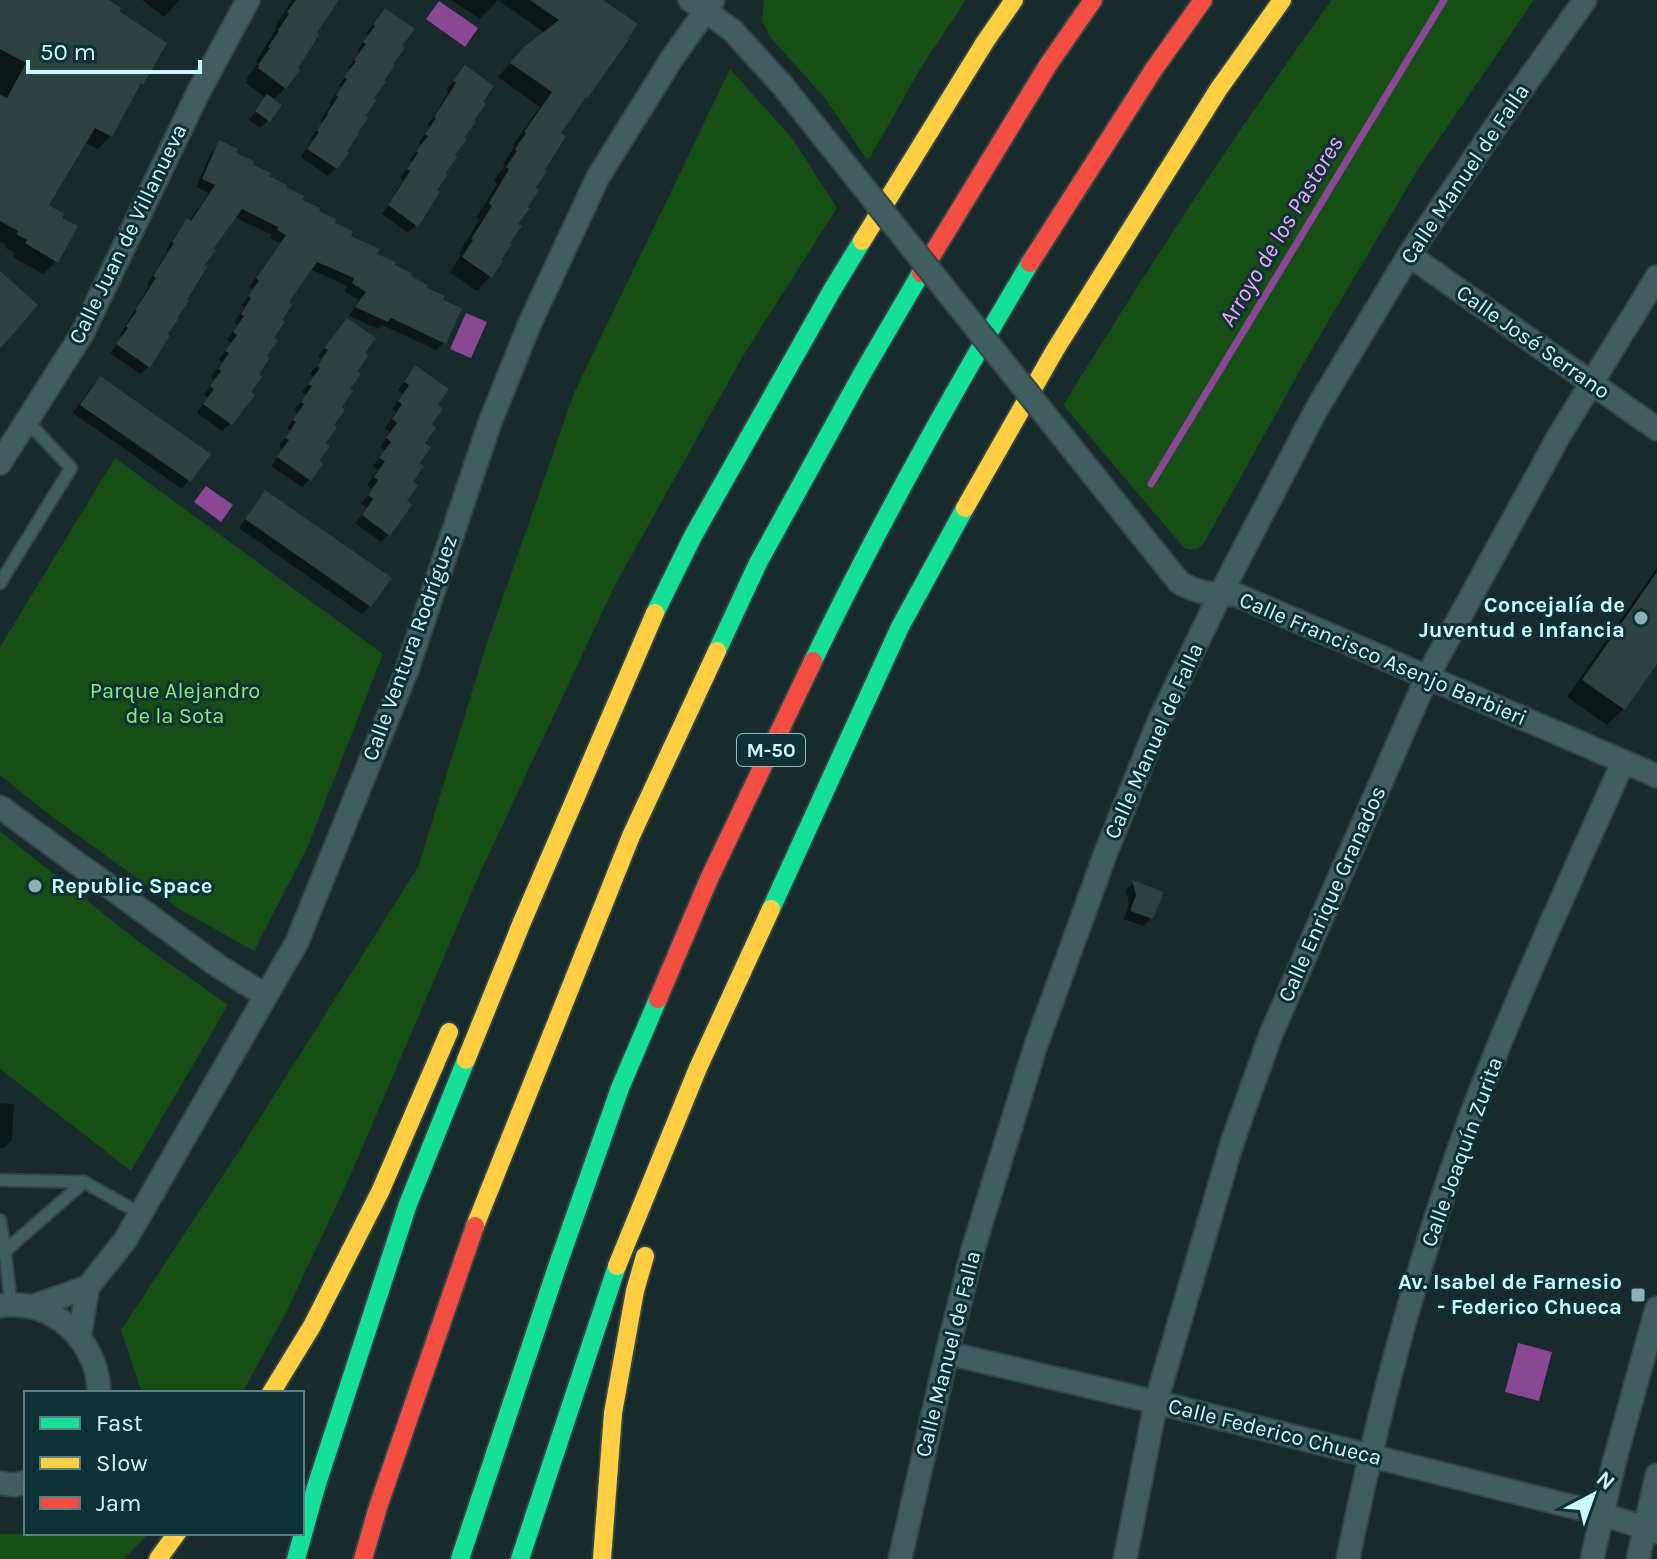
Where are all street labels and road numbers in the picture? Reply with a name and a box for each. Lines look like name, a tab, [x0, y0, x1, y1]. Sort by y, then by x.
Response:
street label: Calle Manuel de Falla	[1395, 79, 1535, 269]
street label: Calle Juan de Villanueva	[63, 120, 193, 348]
street label: Calle José Serrano	[1451, 279, 1615, 405]
street label: Calle Ventura Rodríguez	[357, 532, 463, 764]
street label: Calle Francisco Asenjo Barbieri	[1236, 587, 1530, 731]
street label: Calle Manuel de Falla	[1099, 639, 1209, 843]
road number: M-50	[737, 734, 805, 766]
street label: Calle Enrique Granados	[1273, 782, 1391, 1006]
street label: Calle Joaquín Zurita	[1416, 1054, 1508, 1250]
street label: Calle Manuel de Falla	[910, 1248, 986, 1460]
street label: Calle Federico Chueca	[1166, 1393, 1384, 1471]

